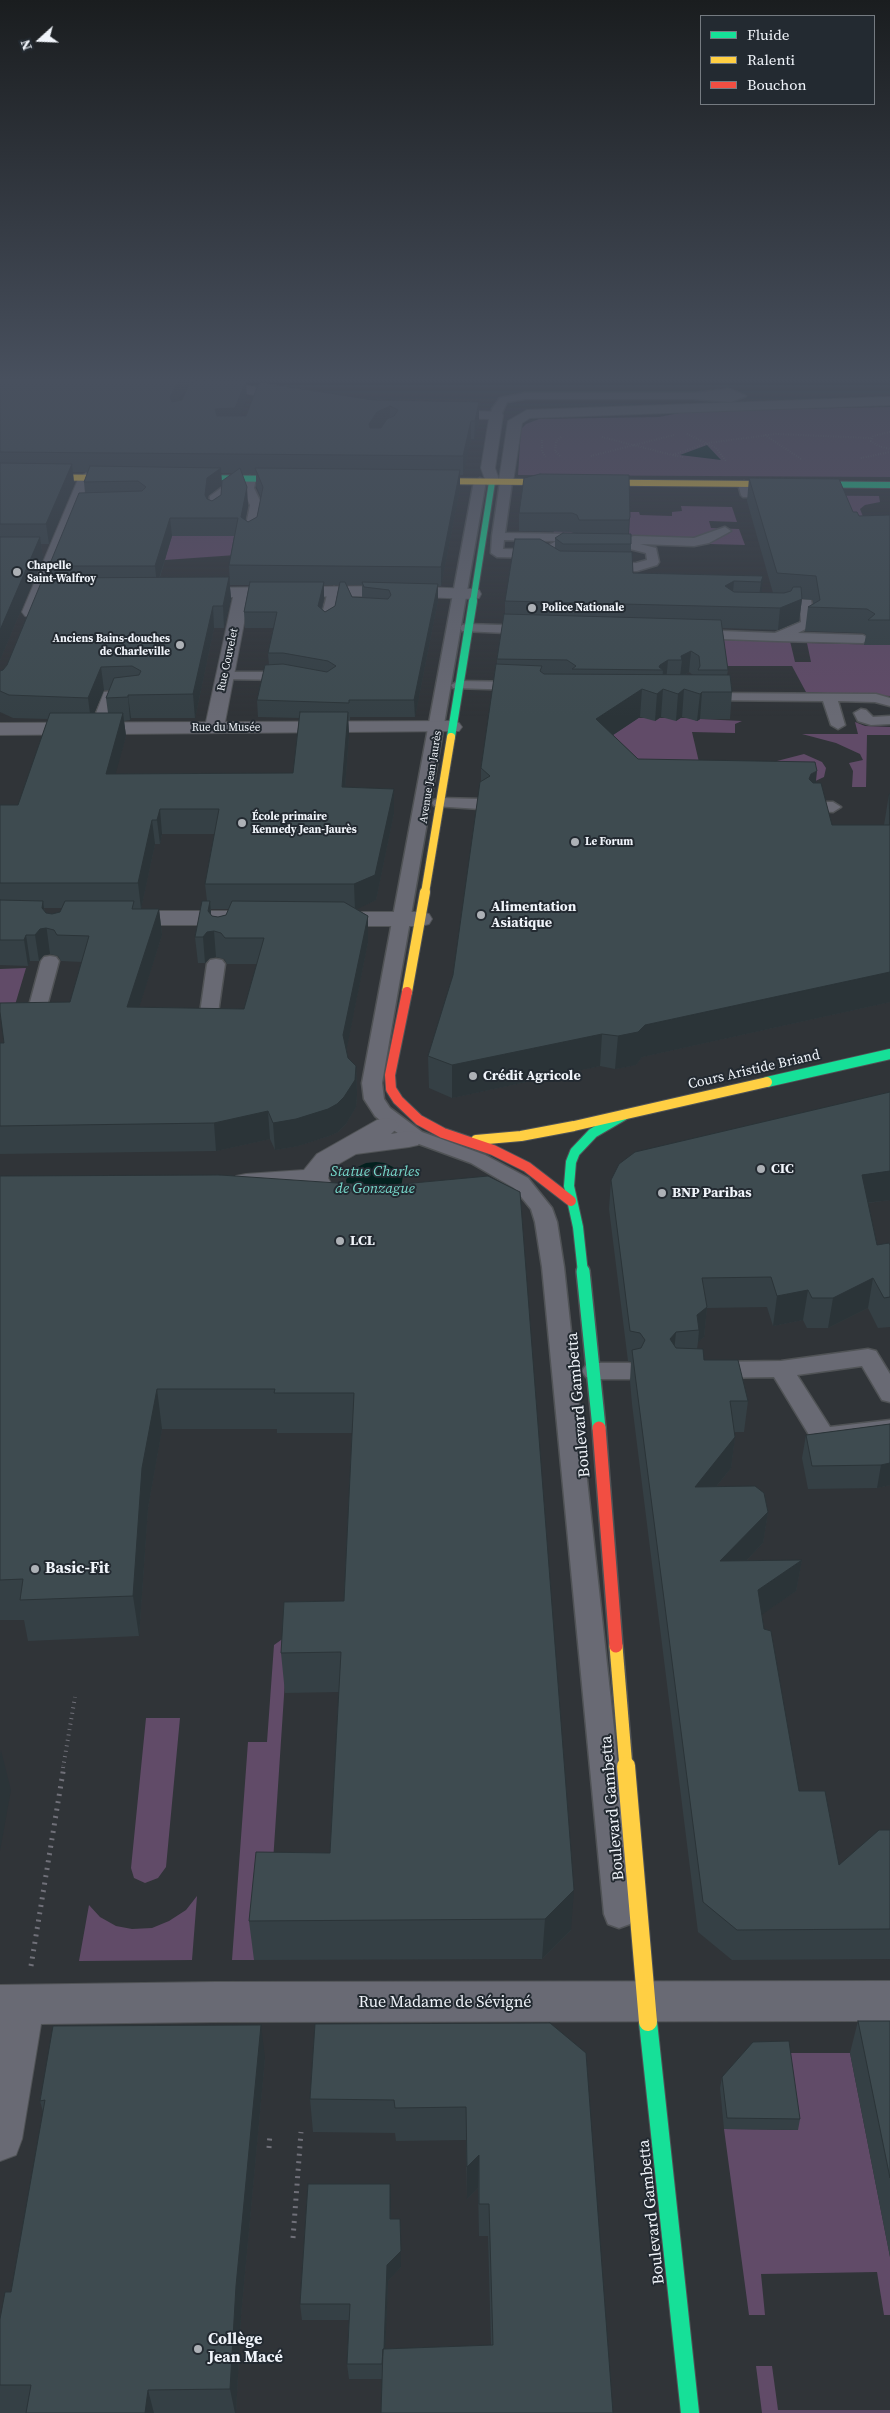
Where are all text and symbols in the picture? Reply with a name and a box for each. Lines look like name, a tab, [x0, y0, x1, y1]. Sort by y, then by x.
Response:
north arrow	[15, 15, 65, 65]
legend	[700, 15, 875, 105]
text: Fluide	[747, 24, 789, 45]
text: N	[15, 37, 37, 53]
text: Ralenti	[747, 49, 795, 70]
text: Bouchon	[747, 74, 807, 95]
place label: Chapelle Saint-Walfroy	[27, 559, 96, 585]
marker: Chapelle Saint-Walfroy	[11, 566, 23, 578]
place label: Police Nationale	[542, 601, 624, 615]
marker: Police Nationale	[526, 602, 538, 614]
street label: Rue Couvelet	[215, 627, 241, 693]
place label: Anciens Bains-douches de Charleville	[52, 632, 170, 658]
marker: Anciens Bains-douches de Charleville	[174, 639, 186, 651]
street label: Rue du Musée	[192, 721, 260, 735]
street label: Avenue Jean Jaurès	[417, 730, 445, 824]
place label: École primaire Kennedy Jean-Jaurès	[252, 810, 357, 836]
marker: École primaire Kennedy Jean-Jaurès	[236, 817, 248, 829]
place label: Le Forum	[585, 835, 633, 849]
marker: Le Forum	[569, 836, 581, 848]
place label: Alimentation Asiatique	[491, 899, 576, 932]
marker: Alimentation Asiatique	[475, 909, 487, 921]
street label: Cours Aristide Briand	[687, 1047, 821, 1093]
place label: Crédit Agricole	[483, 1068, 581, 1084]
marker: Crédit Agricole	[467, 1070, 479, 1082]
place label: CIC	[771, 1161, 794, 1177]
water label: Statue Charles de Gonzague	[330, 1163, 420, 1198]
marker: CIC	[755, 1163, 767, 1175]
place label: BNP Paribas	[672, 1185, 752, 1201]
marker: BNP Paribas	[656, 1187, 668, 1199]
place label: LCL	[350, 1233, 375, 1249]
marker: LCL	[334, 1235, 346, 1247]
street label: Boulevard Gambetta	[563, 1332, 595, 1478]
place label: Basic-Fit	[45, 1559, 109, 1579]
marker: Basic-Fit	[29, 1563, 41, 1575]
street label: Boulevard Gambetta	[597, 1735, 629, 1881]
street label: Rue Madame de Sévigné	[359, 1993, 531, 2013]
street label: Boulevard Gambetta	[635, 2139, 669, 2285]
place label: Collège Jean Macé	[208, 2330, 283, 2368]
marker: Collège Jean Macé	[192, 2343, 204, 2355]

